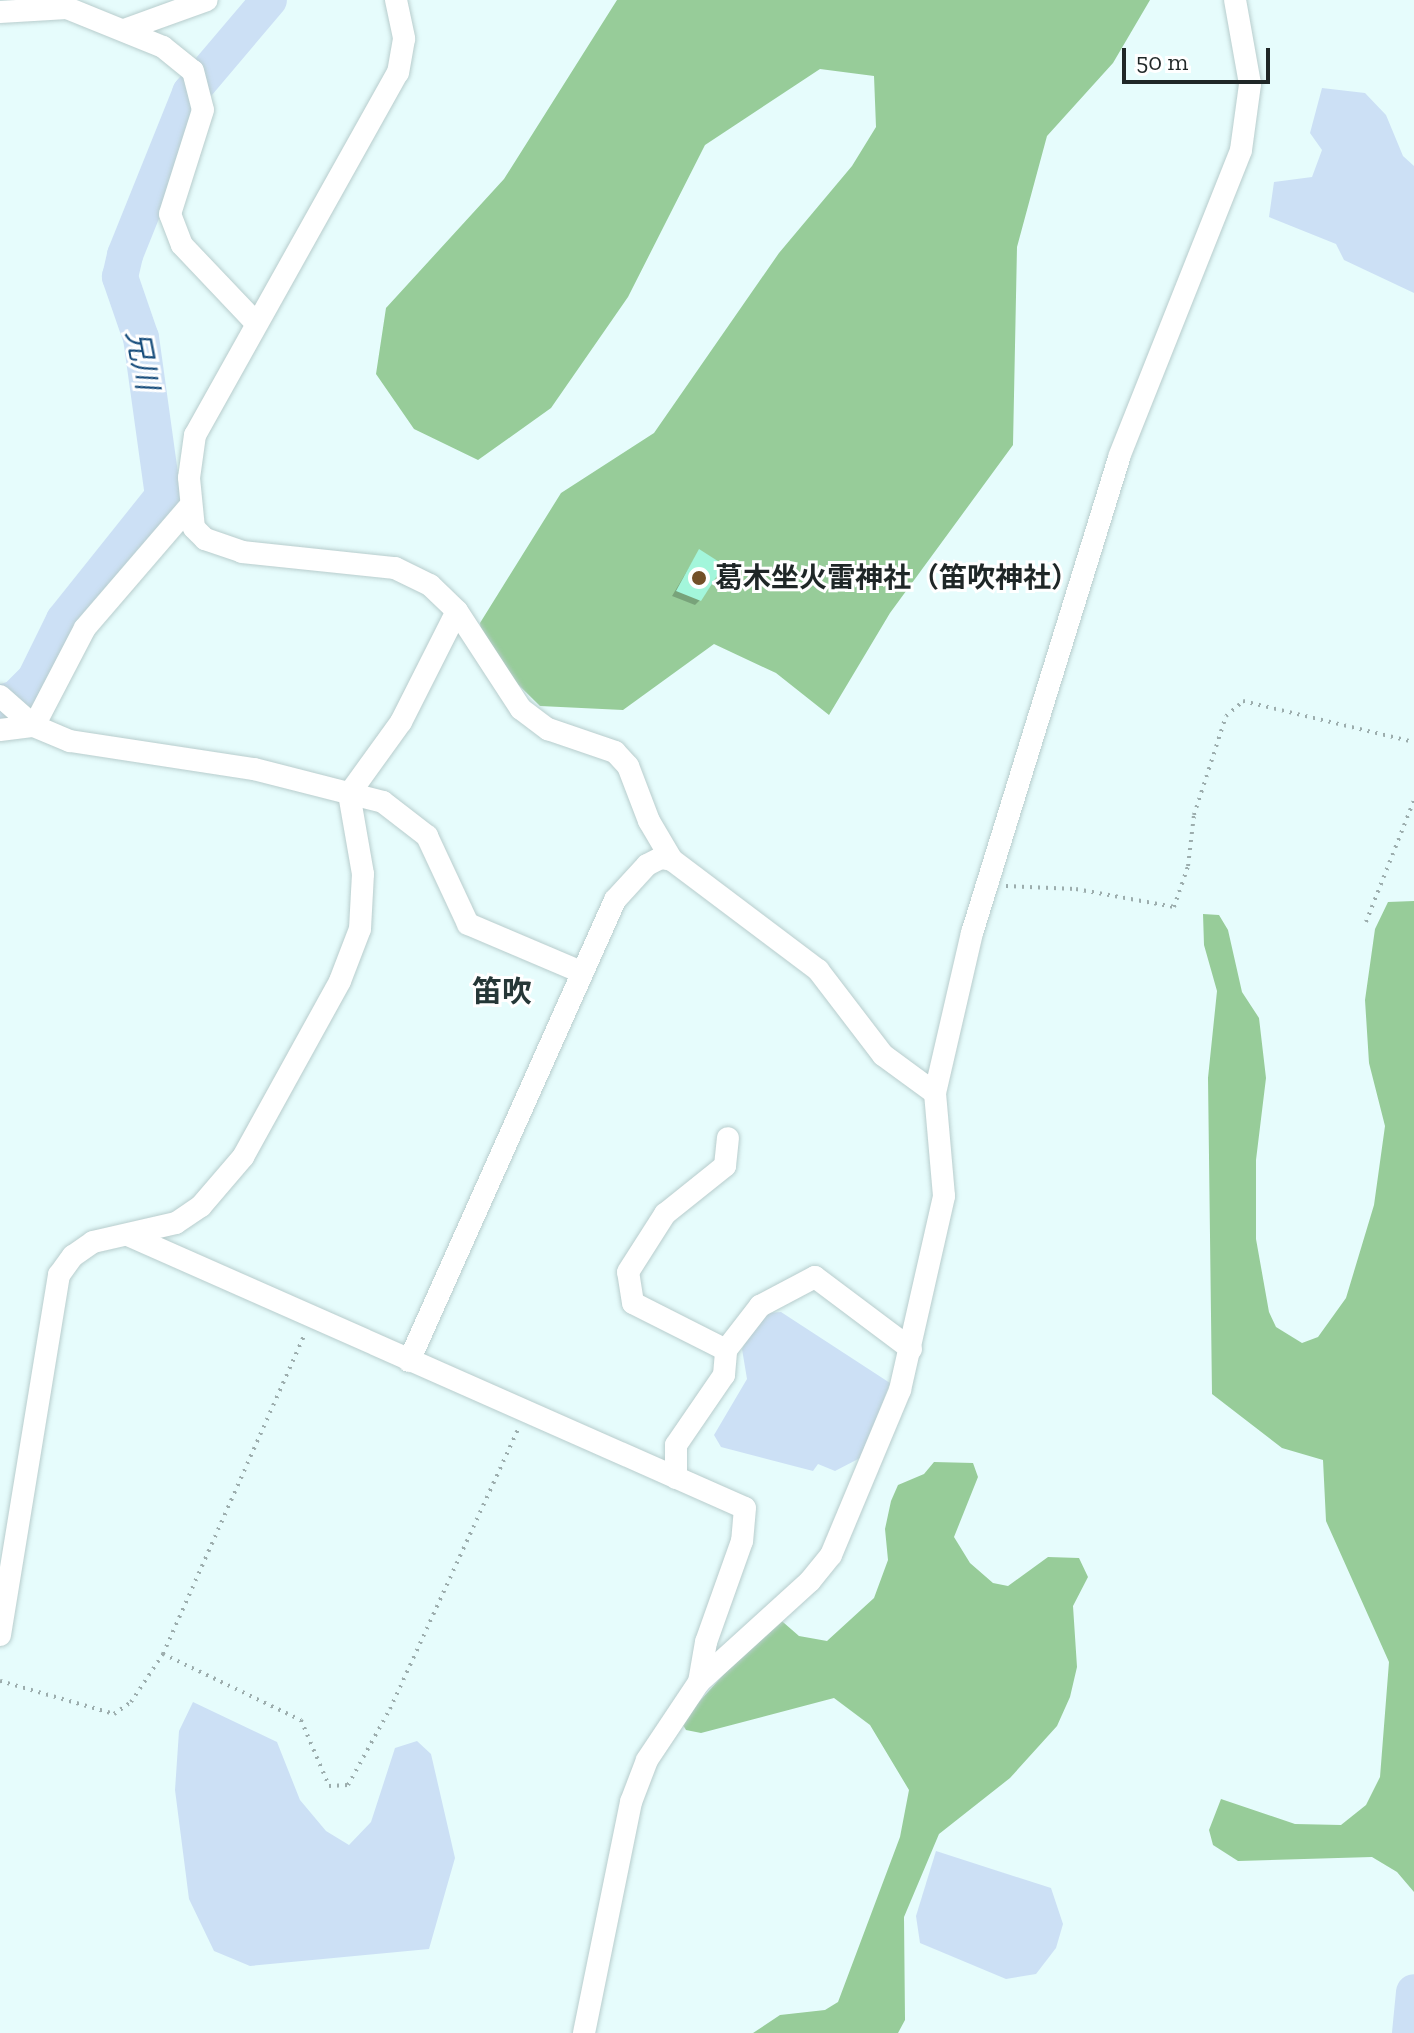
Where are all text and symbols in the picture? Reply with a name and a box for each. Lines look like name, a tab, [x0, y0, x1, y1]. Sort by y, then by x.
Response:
scale bar	[1126, 32, 1274, 82]
text: 50 m	[1136, 47, 1188, 76]
water label: 兄川	[119, 327, 165, 393]
place label: 葛木坐火雷神社（笛吹神社）	[715, 561, 1079, 595]
marker: 葛木坐火雷神社（笛吹神社）	[690, 569, 708, 587]
district label: 笛吹	[472, 974, 532, 1010]

